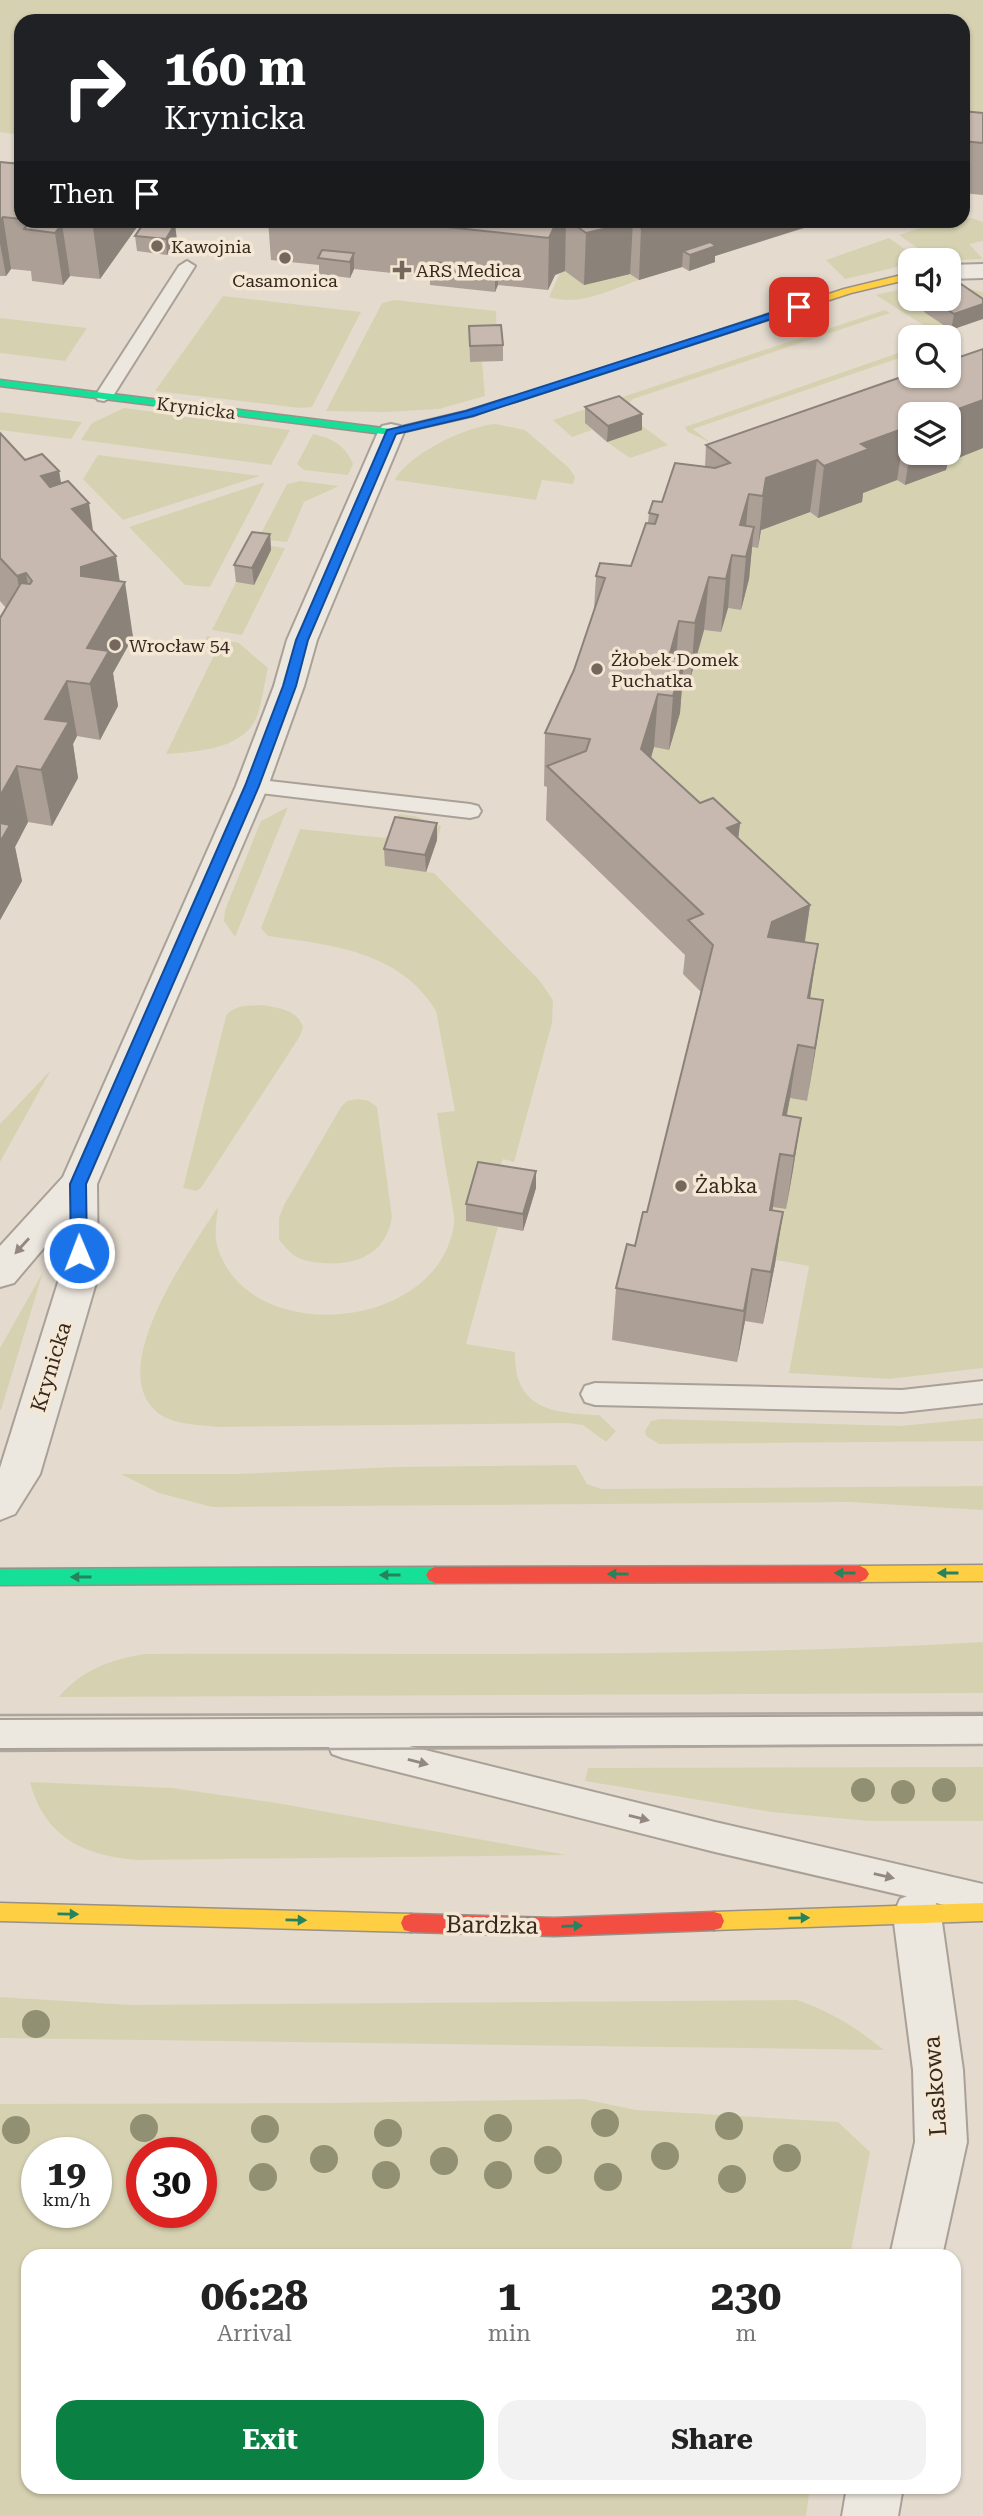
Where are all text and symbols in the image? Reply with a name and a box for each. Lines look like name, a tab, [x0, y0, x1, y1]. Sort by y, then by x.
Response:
text: 160 m	[164, 40, 306, 97]
icon: right	[49, 42, 140, 133]
text: Krynicka	[164, 99, 305, 137]
icon: arrive	[128, 175, 166, 213]
text: Then	[49, 179, 114, 209]
place label: Kawojnia	[171, 236, 252, 257]
marker: Kawojnia	[149, 238, 165, 254]
map controls	[898, 248, 961, 465]
button: sound	[898, 248, 961, 311]
marker: Casamonica	[277, 250, 293, 266]
place label: ARS Medica	[416, 260, 521, 281]
marker: ARS Medica	[394, 262, 410, 278]
place label: Casamonica	[232, 270, 338, 291]
pin	[769, 277, 829, 337]
icon: arrive	[780, 288, 818, 326]
button: search	[898, 325, 961, 388]
street label: Krynicka	[155, 393, 237, 423]
button: layers	[898, 402, 961, 465]
place label: Wrocław 54	[129, 635, 230, 656]
marker: Wrocław 54	[107, 637, 123, 653]
place label: Żłobek Domek Puchatka	[611, 649, 739, 691]
marker: Żłobek Domek Puchatka	[589, 661, 605, 677]
place label: Żabka	[695, 1174, 758, 1198]
marker: Żabka	[673, 1178, 689, 1194]
position arrow	[42, 1216, 116, 1290]
one-way arrow	[14, 1237, 30, 1255]
street label: Krynicka	[26, 1319, 76, 1415]
one-way arrow	[834, 1567, 856, 1579]
one-way arrow	[937, 1567, 959, 1579]
one-way arrow	[607, 1568, 629, 1579]
one-way arrow	[379, 1569, 401, 1581]
one-way arrow	[70, 1571, 92, 1583]
one-way arrow	[407, 1757, 429, 1768]
one-way arrow	[628, 1813, 650, 1824]
one-way arrow	[873, 1871, 895, 1882]
one-way arrow	[57, 1908, 79, 1919]
street label: Bardzka	[445, 1910, 539, 1940]
one-way arrow	[789, 1912, 811, 1923]
one-way arrow	[285, 1915, 307, 1926]
one-way arrow	[561, 1920, 583, 1931]
street label: Laskowa	[918, 2035, 952, 2137]
speed limit sign: 30	[126, 2137, 217, 2228]
text: 19	[47, 2153, 86, 2194]
text: km/h	[42, 2189, 91, 2210]
text: 06:28	[201, 2271, 308, 2320]
text: 1	[498, 2271, 521, 2320]
text: 230	[711, 2271, 781, 2320]
text: Arrival	[217, 2320, 292, 2347]
text: min	[488, 2320, 531, 2347]
text: m	[735, 2320, 756, 2347]
button: Exit	[56, 2400, 484, 2480]
button: Share	[498, 2400, 926, 2480]

